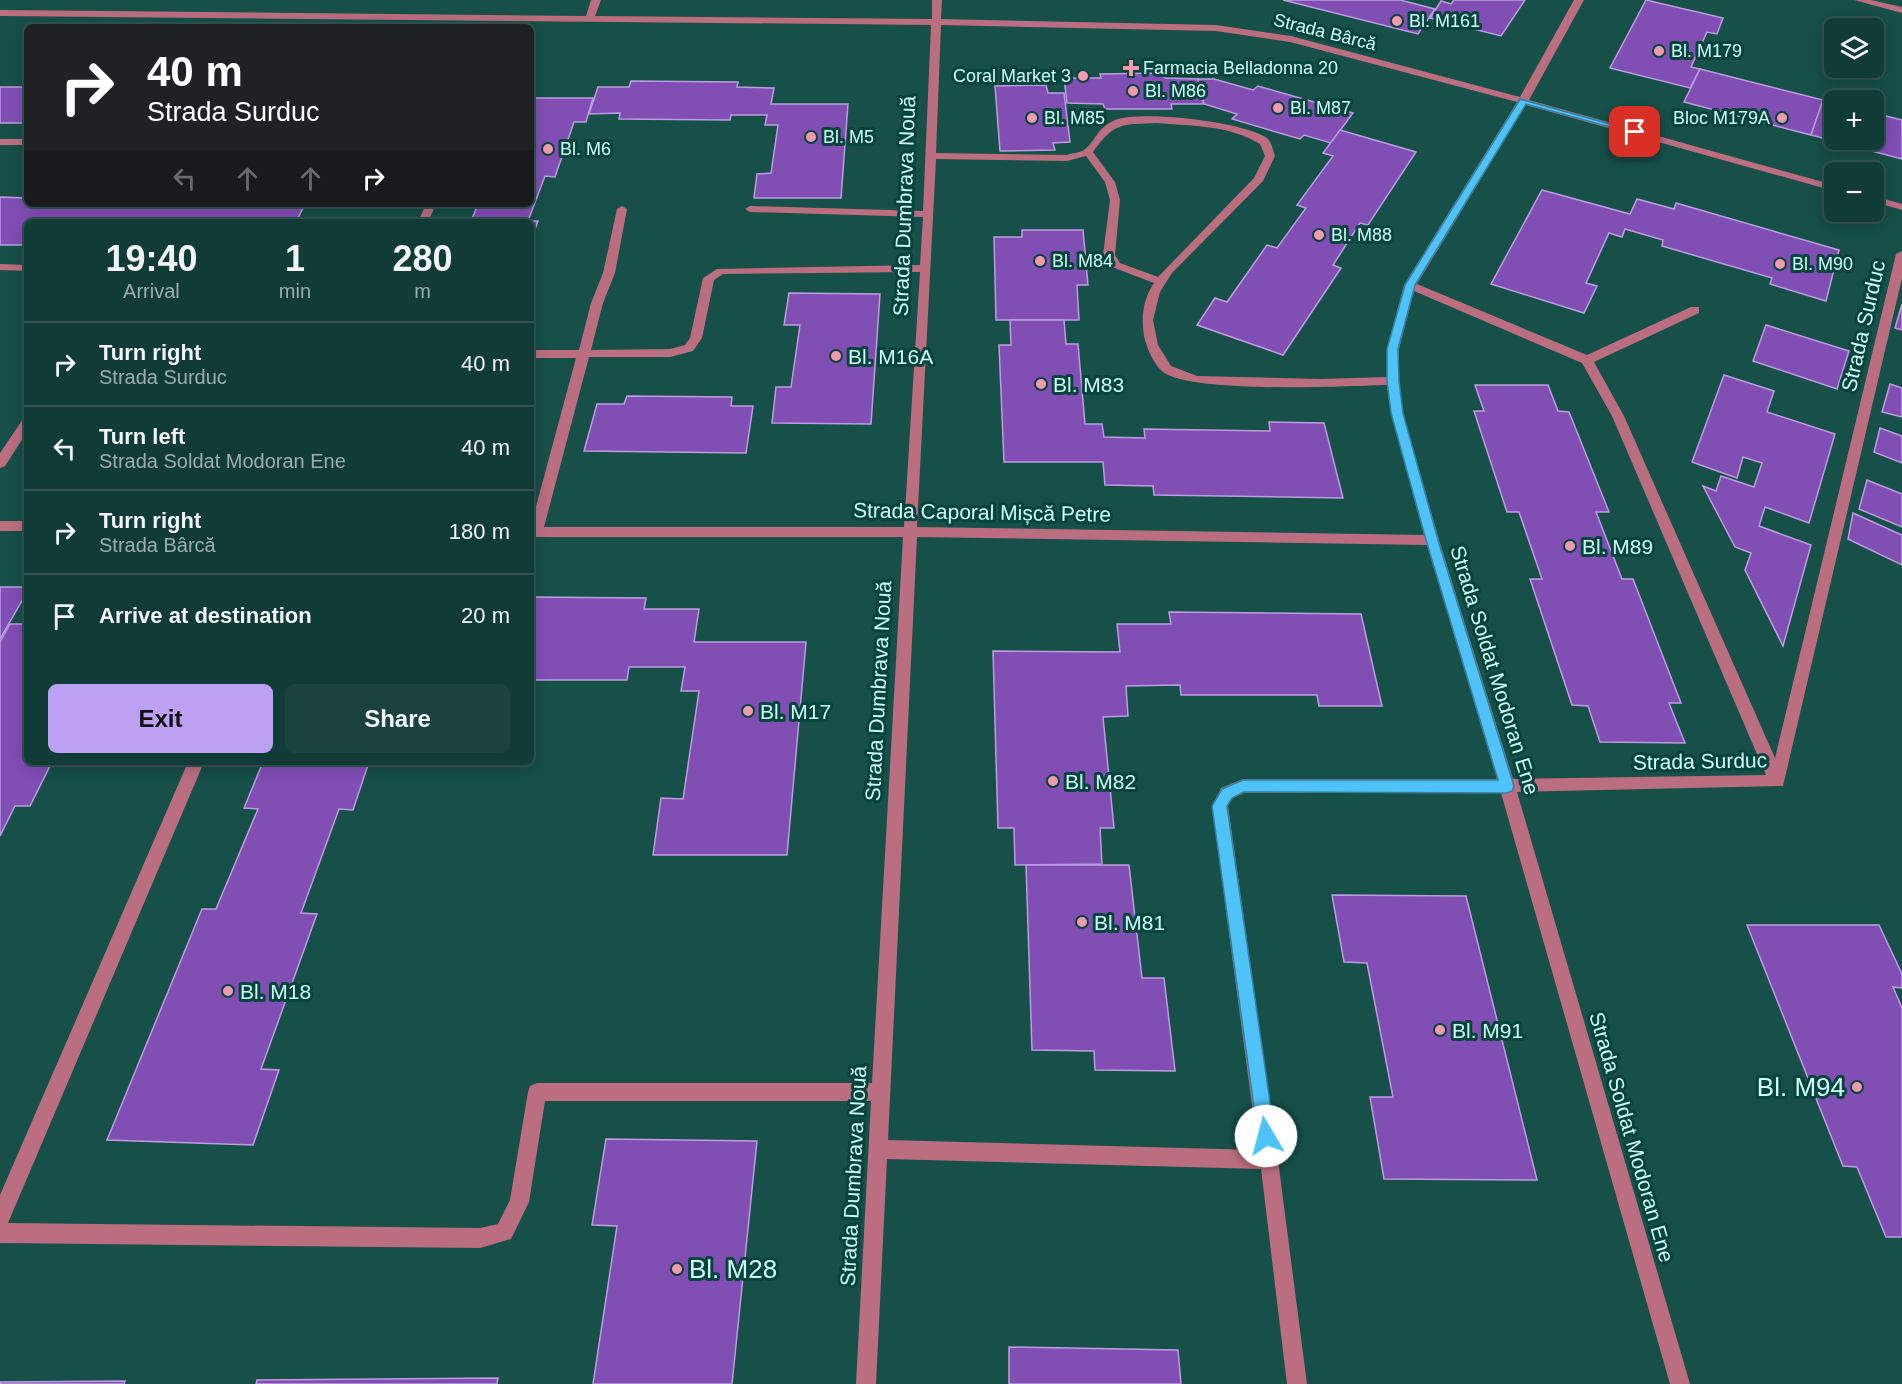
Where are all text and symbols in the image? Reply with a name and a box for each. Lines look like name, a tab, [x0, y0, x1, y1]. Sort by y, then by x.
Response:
street label: Strada Bârcă	[1272, 10, 1379, 55]
place label: Bl. M161	[1409, 11, 1480, 31]
marker: Bl. M161	[1390, 14, 1404, 28]
map controls	[1824, 18, 1884, 222]
button: layers	[1824, 18, 1884, 78]
place label: Bl. M179	[1671, 41, 1742, 61]
marker: Bl. M179	[1652, 44, 1666, 58]
icon: right	[48, 48, 126, 126]
text: 40 m	[147, 48, 243, 95]
place label: Farmacia Belladonna 20	[1143, 58, 1338, 78]
marker: Farmacia Belladonna 20	[1124, 61, 1138, 75]
place label: Coral Market 3	[953, 66, 1071, 86]
marker: Coral Market 3	[1076, 69, 1090, 83]
place label: Bl. M86	[1145, 81, 1206, 101]
marker: Bl. M86	[1126, 84, 1140, 98]
button: +	[1824, 90, 1884, 150]
street label: Strada Dumbrava Nouă	[889, 95, 919, 317]
text: Strada Surduc	[147, 97, 320, 127]
place label: Bl. M87	[1290, 98, 1351, 118]
marker: Bl. M87	[1271, 101, 1285, 115]
pin	[1609, 106, 1660, 157]
place label: Bl. M85	[1044, 108, 1105, 128]
place label: Bloc M179A	[1673, 108, 1770, 128]
marker: Bl. M85	[1025, 111, 1039, 125]
marker: Bloc M179A	[1775, 111, 1789, 125]
icon: arrive	[1618, 115, 1651, 148]
place label: Bl. M5	[823, 127, 874, 147]
marker: Bl. M5	[804, 130, 818, 144]
place label: Bl. M6	[560, 139, 611, 159]
marker: Bl. M6	[541, 142, 555, 156]
icon: left	[168, 162, 201, 195]
icon: ahead	[231, 162, 264, 195]
icon: ahead	[294, 162, 327, 195]
icon: right	[357, 162, 390, 195]
button: −	[1824, 162, 1884, 222]
place label: Bl. M88	[1331, 225, 1392, 245]
marker: Bl. M88	[1312, 228, 1326, 242]
text: 19:40	[105, 238, 197, 279]
text: 1	[285, 238, 305, 279]
text: 280	[392, 238, 453, 279]
place label: Bl. M84	[1052, 251, 1113, 271]
marker: Bl. M84	[1033, 254, 1047, 268]
place label: Bl. M90	[1792, 254, 1853, 274]
marker: Bl. M90	[1773, 257, 1787, 271]
street label: Strada Surduc	[1837, 258, 1889, 394]
text: Arrival	[123, 280, 180, 302]
text: min	[279, 280, 311, 302]
text: m	[414, 280, 431, 302]
text: Turn right	[99, 340, 201, 365]
place label: Bl. M16A	[848, 345, 933, 368]
icon: right	[48, 348, 81, 381]
marker: Bl. M16A	[829, 349, 843, 363]
text: 40 m	[461, 351, 510, 376]
text: Strada Surduc	[99, 366, 227, 388]
place label: Bl. M83	[1053, 373, 1124, 396]
marker: Bl. M83	[1034, 377, 1048, 391]
text: Turn left	[99, 424, 185, 449]
icon: left	[48, 432, 81, 465]
text: 40 m	[461, 435, 510, 460]
text: Strada Soldat Modoran Ene	[99, 450, 346, 472]
street label: Strada Caporal Mișcă Petre	[853, 498, 1111, 526]
text: Turn right	[99, 508, 201, 533]
icon: right	[48, 516, 81, 549]
text: 180 m	[449, 519, 510, 544]
text: Strada Bârcă	[99, 534, 216, 556]
place label: Bl. M89	[1582, 535, 1653, 558]
marker: Bl. M89	[1563, 539, 1577, 553]
street label: Strada Soldat Modoran Ene	[1446, 543, 1544, 797]
street label: Strada Dumbrava Nouă	[861, 580, 895, 802]
icon: arrive	[48, 600, 81, 633]
text: Arrive at destination	[99, 603, 312, 628]
text: 20 m	[461, 603, 510, 628]
button: Exit	[48, 684, 273, 753]
button: Share	[285, 684, 510, 753]
place label: Bl. M17	[760, 700, 831, 723]
marker: Bl. M17	[741, 704, 755, 718]
street label: Strada Surduc	[1633, 748, 1767, 774]
place label: Bl. M82	[1065, 770, 1136, 793]
marker: Bl. M82	[1046, 774, 1060, 788]
place label: Bl. M81	[1094, 911, 1165, 934]
marker: Bl. M81	[1075, 915, 1089, 929]
place label: Bl. M18	[240, 980, 311, 1003]
marker: Bl. M18	[221, 984, 235, 998]
street label: Strada Soldat Modoran Ene	[1585, 1009, 1679, 1265]
place label: Bl. M91	[1452, 1019, 1523, 1042]
marker: Bl. M91	[1433, 1023, 1447, 1037]
street label: Strada Dumbrava Nouă	[836, 1065, 870, 1287]
place label: Bl. M94	[1757, 1072, 1845, 1102]
marker: Bl. M94	[1850, 1080, 1864, 1094]
position arrow	[1234, 1104, 1298, 1168]
place label: Bl. M28	[689, 1254, 777, 1284]
marker: Bl. M28	[670, 1262, 684, 1276]

